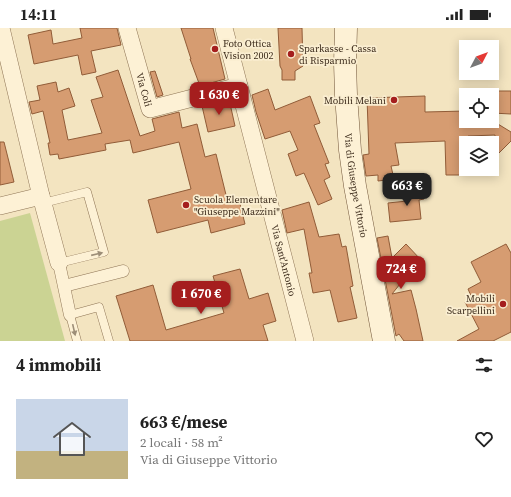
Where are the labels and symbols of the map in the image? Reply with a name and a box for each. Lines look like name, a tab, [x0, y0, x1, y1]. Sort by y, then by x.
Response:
place label: Foto Ottica Vision 2002	[223, 37, 274, 62]
north arrow	[459, 40, 499, 80]
place label: Sparkasse - Cassa di Risparmio	[299, 42, 377, 67]
marker: Foto Ottica Vision 2002	[210, 44, 220, 54]
marker: Sparkasse - Cassa di Risparmio	[286, 49, 296, 59]
street label: Via Coli	[133, 71, 155, 108]
pin: 1 630 €	[182, 82, 256, 116]
place label: Mobili Melani	[324, 94, 386, 107]
marker: Mobili Melani	[389, 95, 399, 105]
street label: Via di Giuseppe Vittorio	[342, 133, 371, 239]
pin: 663 €	[379, 173, 435, 207]
place label: Scuola Elementare "Giuseppe Mazzini"	[194, 193, 280, 218]
marker: Scuola Elementare "Giuseppe Mazzini"	[181, 200, 191, 210]
street label: Via Sant'Antonio	[268, 223, 299, 298]
one-way arrow	[90, 250, 103, 256]
pin: 724 €	[373, 256, 429, 290]
pin: 1 670 €	[164, 281, 238, 315]
place label: Mobili Scarpellini	[447, 292, 495, 317]
marker: Mobili Scarpellini	[498, 299, 508, 309]
one-way arrow	[71, 324, 77, 336]

